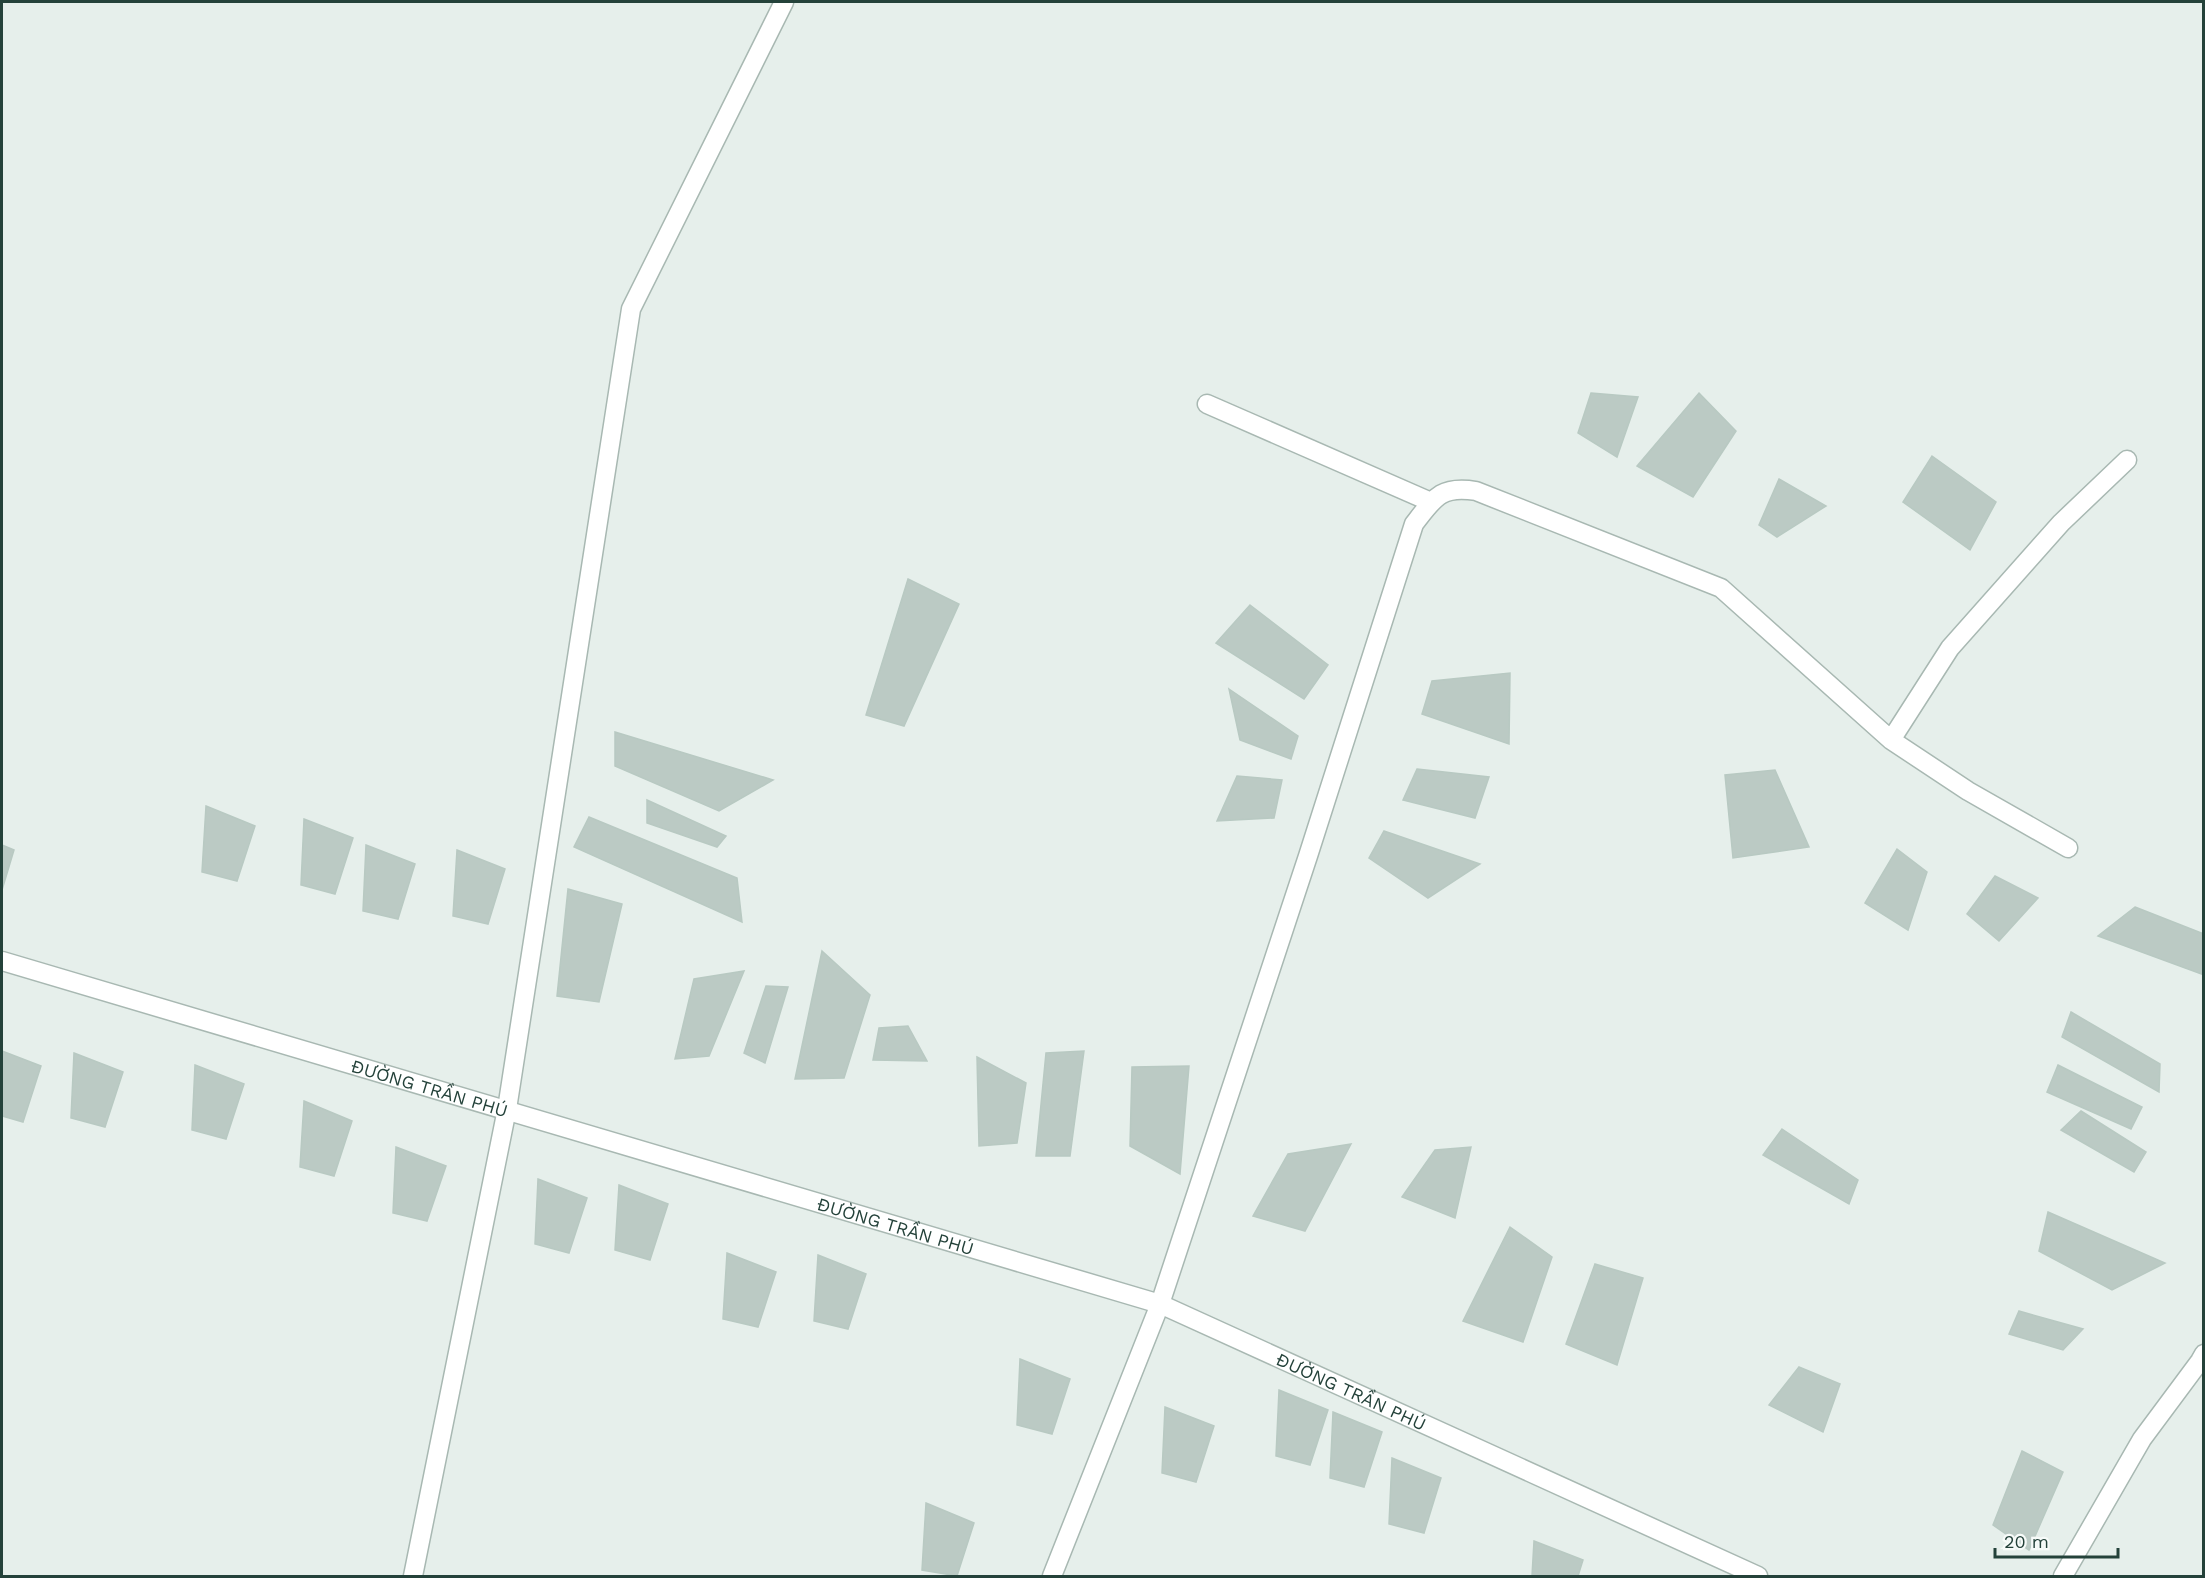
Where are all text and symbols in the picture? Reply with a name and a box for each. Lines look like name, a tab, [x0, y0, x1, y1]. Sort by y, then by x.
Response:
street label: ĐƯỜNG TRẦN PHÚ	[349, 1055, 511, 1121]
street label: ĐƯỜNG TRẦN PHÚ	[815, 1193, 977, 1259]
street label: ĐƯỜNG TRẦN PHÚ	[1273, 1348, 1430, 1434]
scale bar	[1995, 1521, 2118, 1559]
text: 20 m	[2004, 1531, 2049, 1552]

